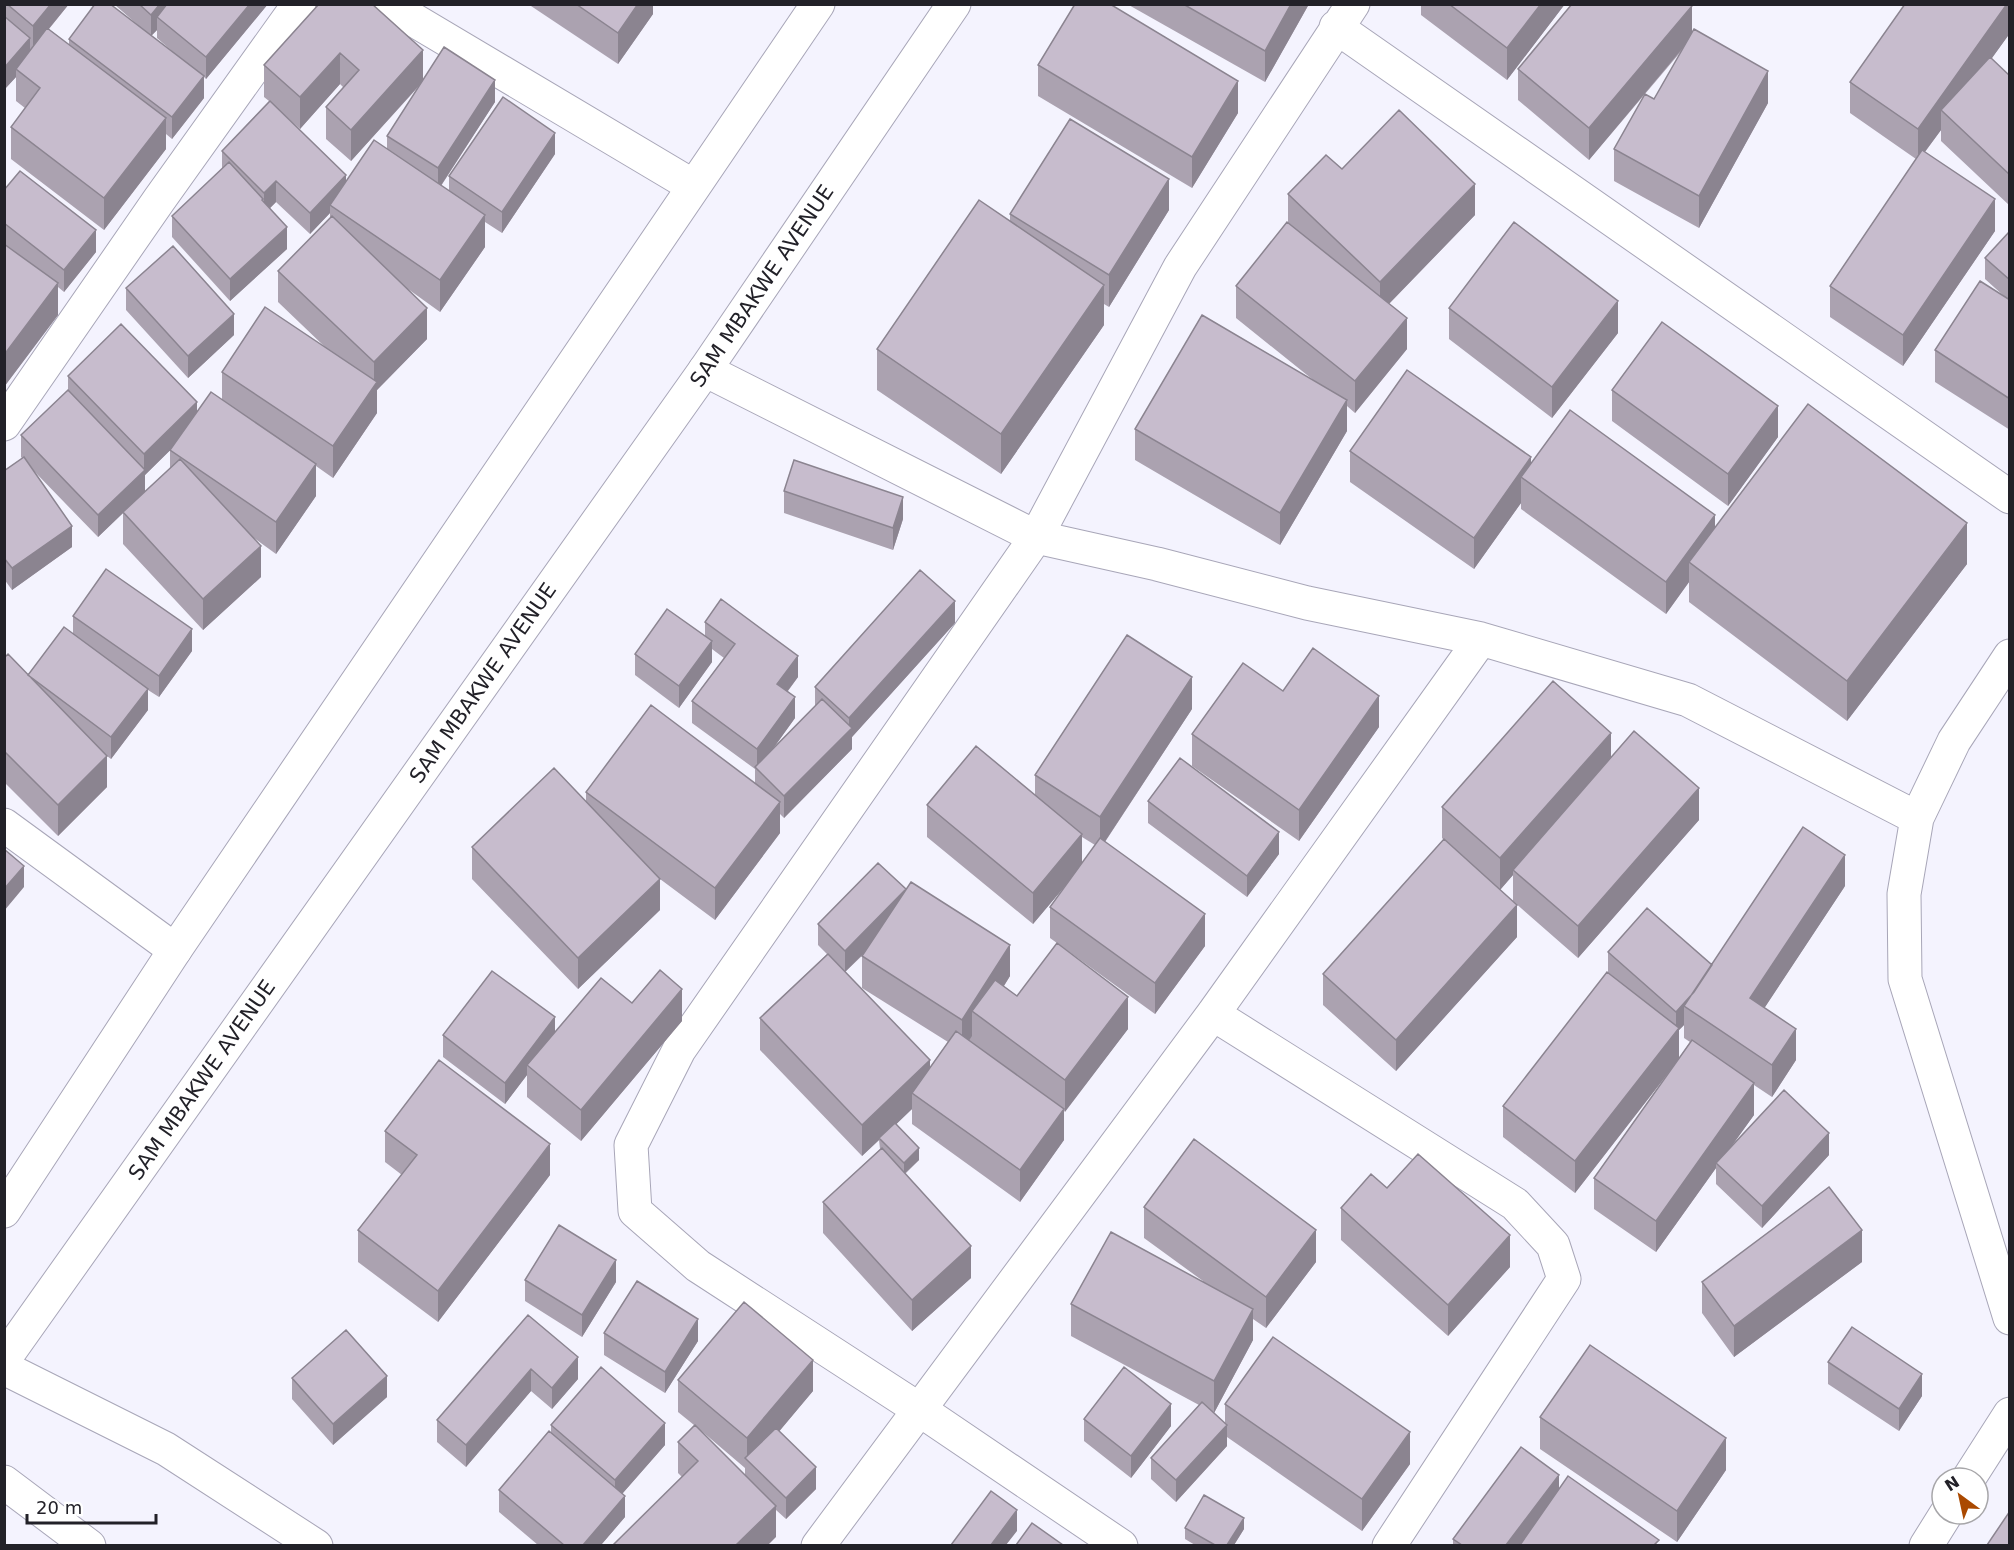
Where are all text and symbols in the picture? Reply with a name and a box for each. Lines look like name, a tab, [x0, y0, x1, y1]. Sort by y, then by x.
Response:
street label: SAM MBAKWE AVENUE	[685, 180, 839, 392]
street label: SAM MBAKWE AVENUE	[405, 578, 561, 788]
street label: SAM MBAKWE AVENUE	[124, 975, 280, 1185]
north arrow	[1930, 1466, 1990, 1526]
text: N	[1941, 1472, 1963, 1495]
scale bar	[27, 1487, 156, 1525]
text: 20 m	[36, 1497, 82, 1518]

